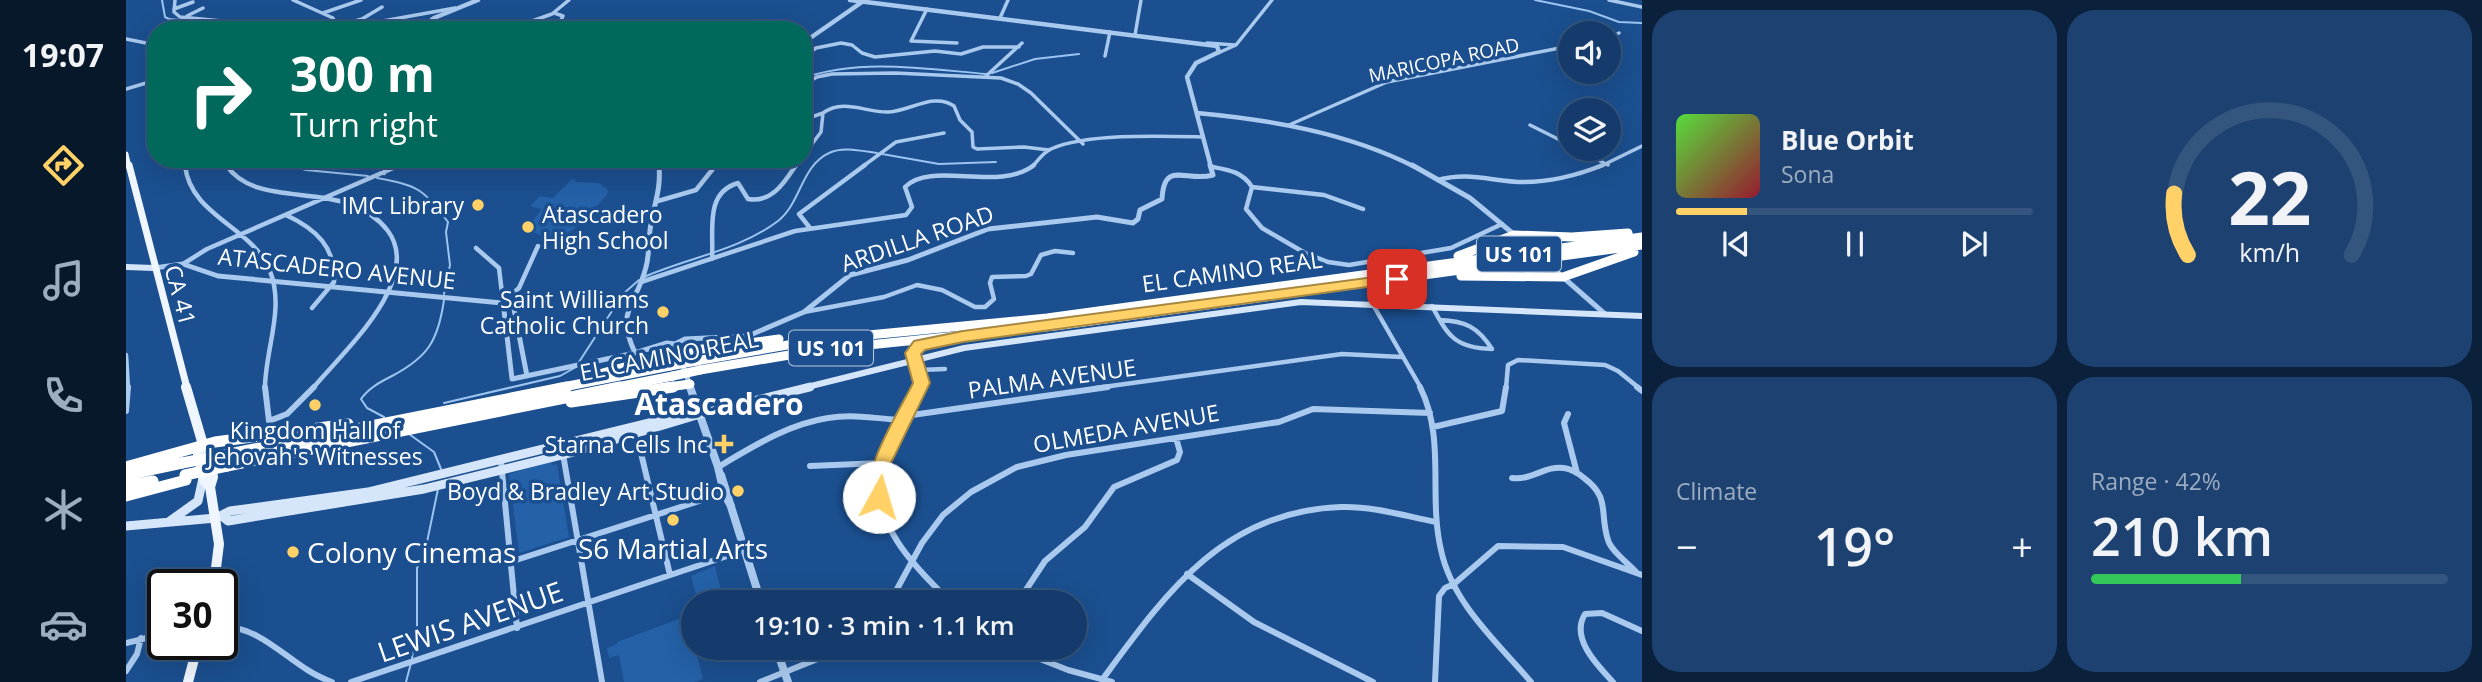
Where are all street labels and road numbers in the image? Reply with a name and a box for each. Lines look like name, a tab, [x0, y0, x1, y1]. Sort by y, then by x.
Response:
street label: MARICOPA ROAD	[1366, 31, 1522, 89]
street label: ARDILLA ROAD	[836, 197, 998, 279]
road number: US 101	[1477, 236, 1561, 272]
street label: ATASCADERO AVENUE	[217, 240, 457, 296]
street label: EL CAMINO REAL	[1140, 243, 1324, 299]
street label: CA 41	[158, 261, 204, 329]
street label: EL CAMINO REAL	[577, 322, 761, 388]
road number: US 101	[789, 330, 873, 366]
street label: PALMA AVENUE	[966, 350, 1138, 406]
street label: OLMEDA AVENUE	[1030, 396, 1222, 460]
street label: LEWIS AVENUE	[372, 572, 568, 670]

